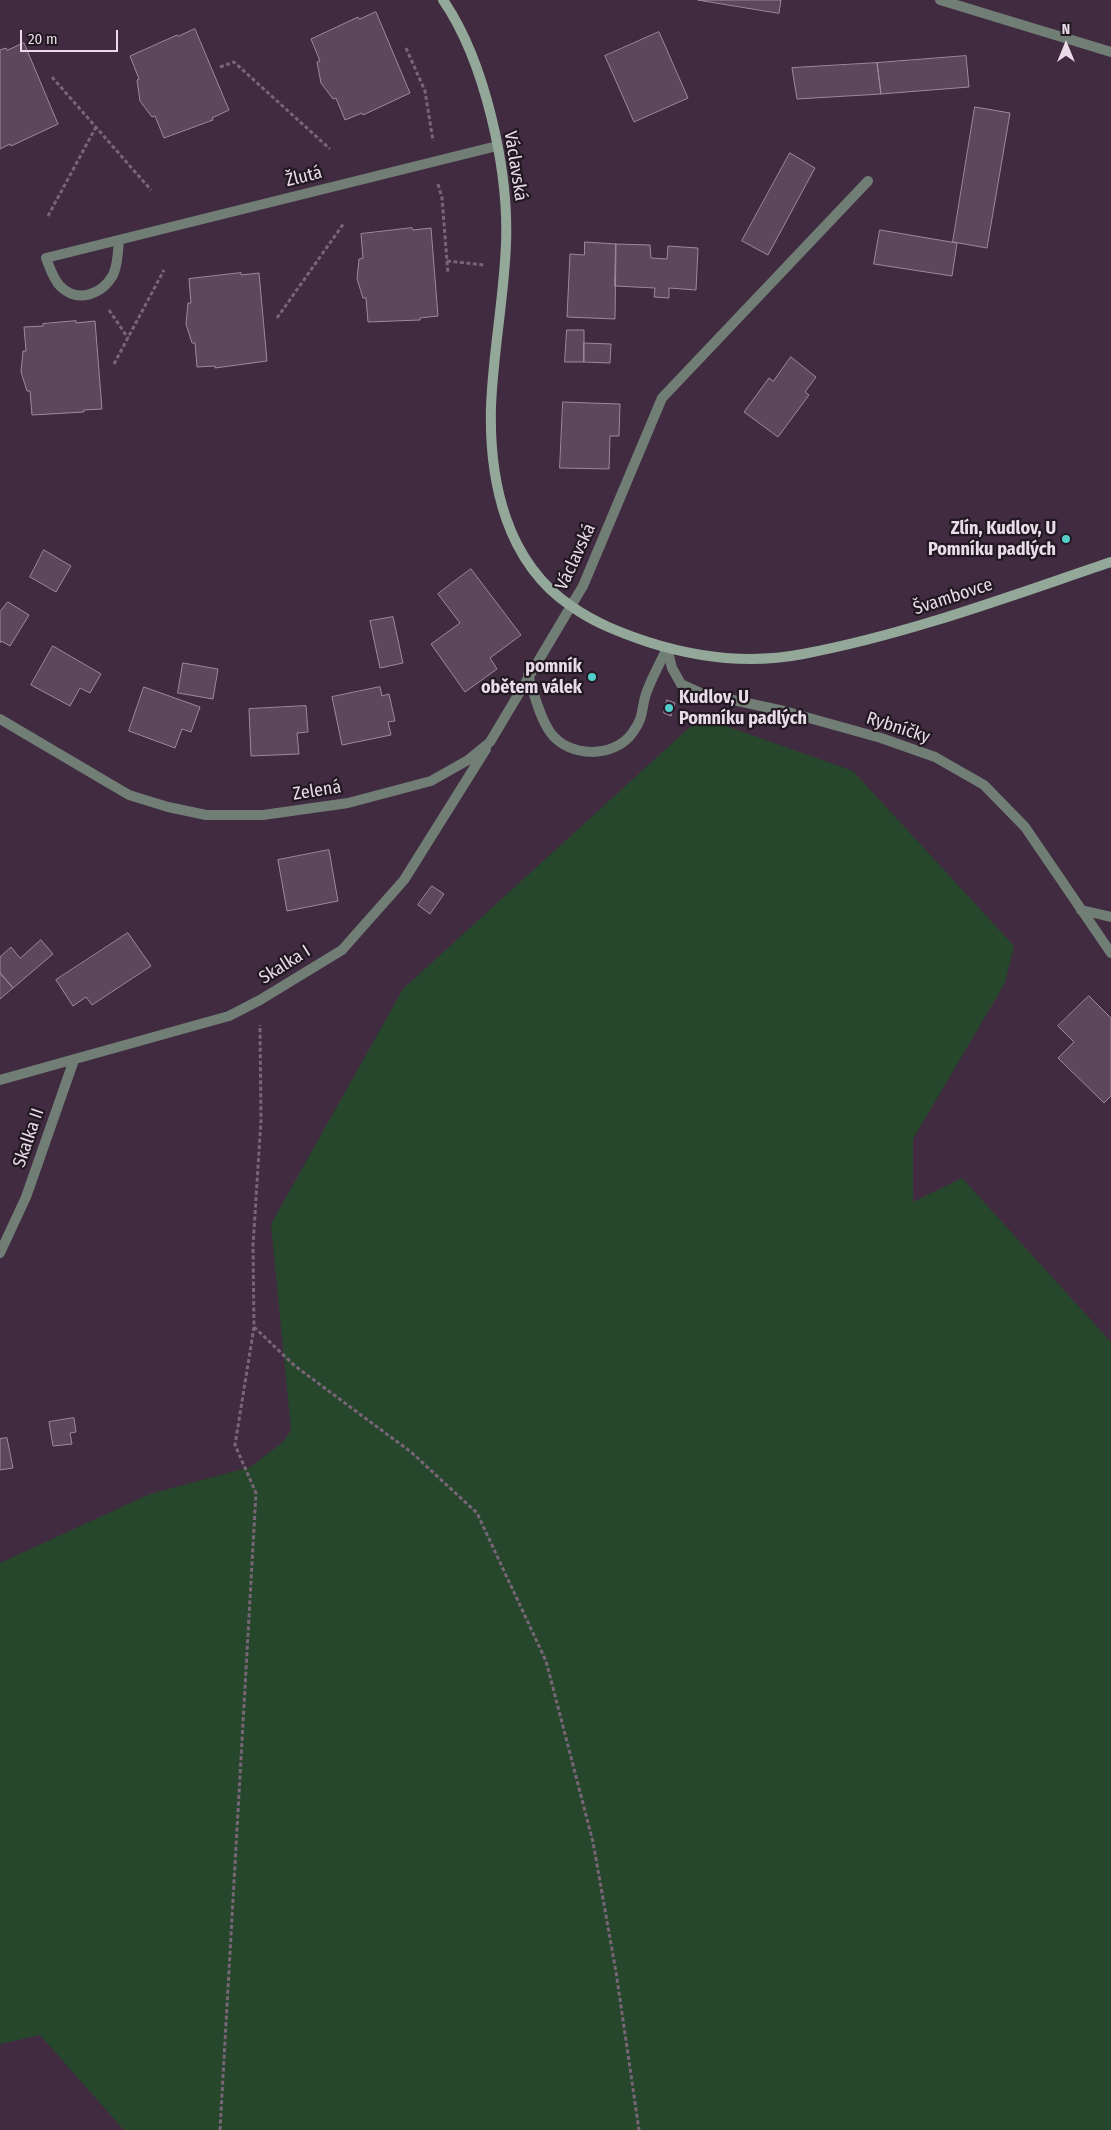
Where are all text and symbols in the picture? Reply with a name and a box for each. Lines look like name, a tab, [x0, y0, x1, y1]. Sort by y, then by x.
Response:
scale bar	[22, 20, 120, 52]
north arrow	[1041, 20, 1091, 70]
text: N	[1062, 21, 1070, 38]
text: 20 m	[28, 30, 58, 48]
street label: Václavská	[499, 129, 531, 203]
street label: Žlutá	[283, 162, 325, 192]
place label: Zlín, Kudlov, U Pomníku padlých	[928, 518, 1056, 560]
street label: Václavská	[551, 520, 601, 594]
marker: Zlín, Kudlov, U Pomníku padlých	[1060, 533, 1072, 545]
street label: Švambovce	[911, 574, 995, 620]
place label: pomník obětem válek	[481, 656, 582, 699]
marker: pomník obětem válek	[586, 671, 598, 683]
place label: Kudlov, U Pomníku padlých	[679, 687, 807, 730]
marker: Kudlov, U Pomníku padlých	[663, 702, 675, 714]
street label: Rybníčky	[863, 708, 933, 748]
street label: Zelená	[291, 777, 343, 805]
street label: Skalka I	[255, 941, 315, 989]
street label: Skalka II	[9, 1106, 49, 1170]

